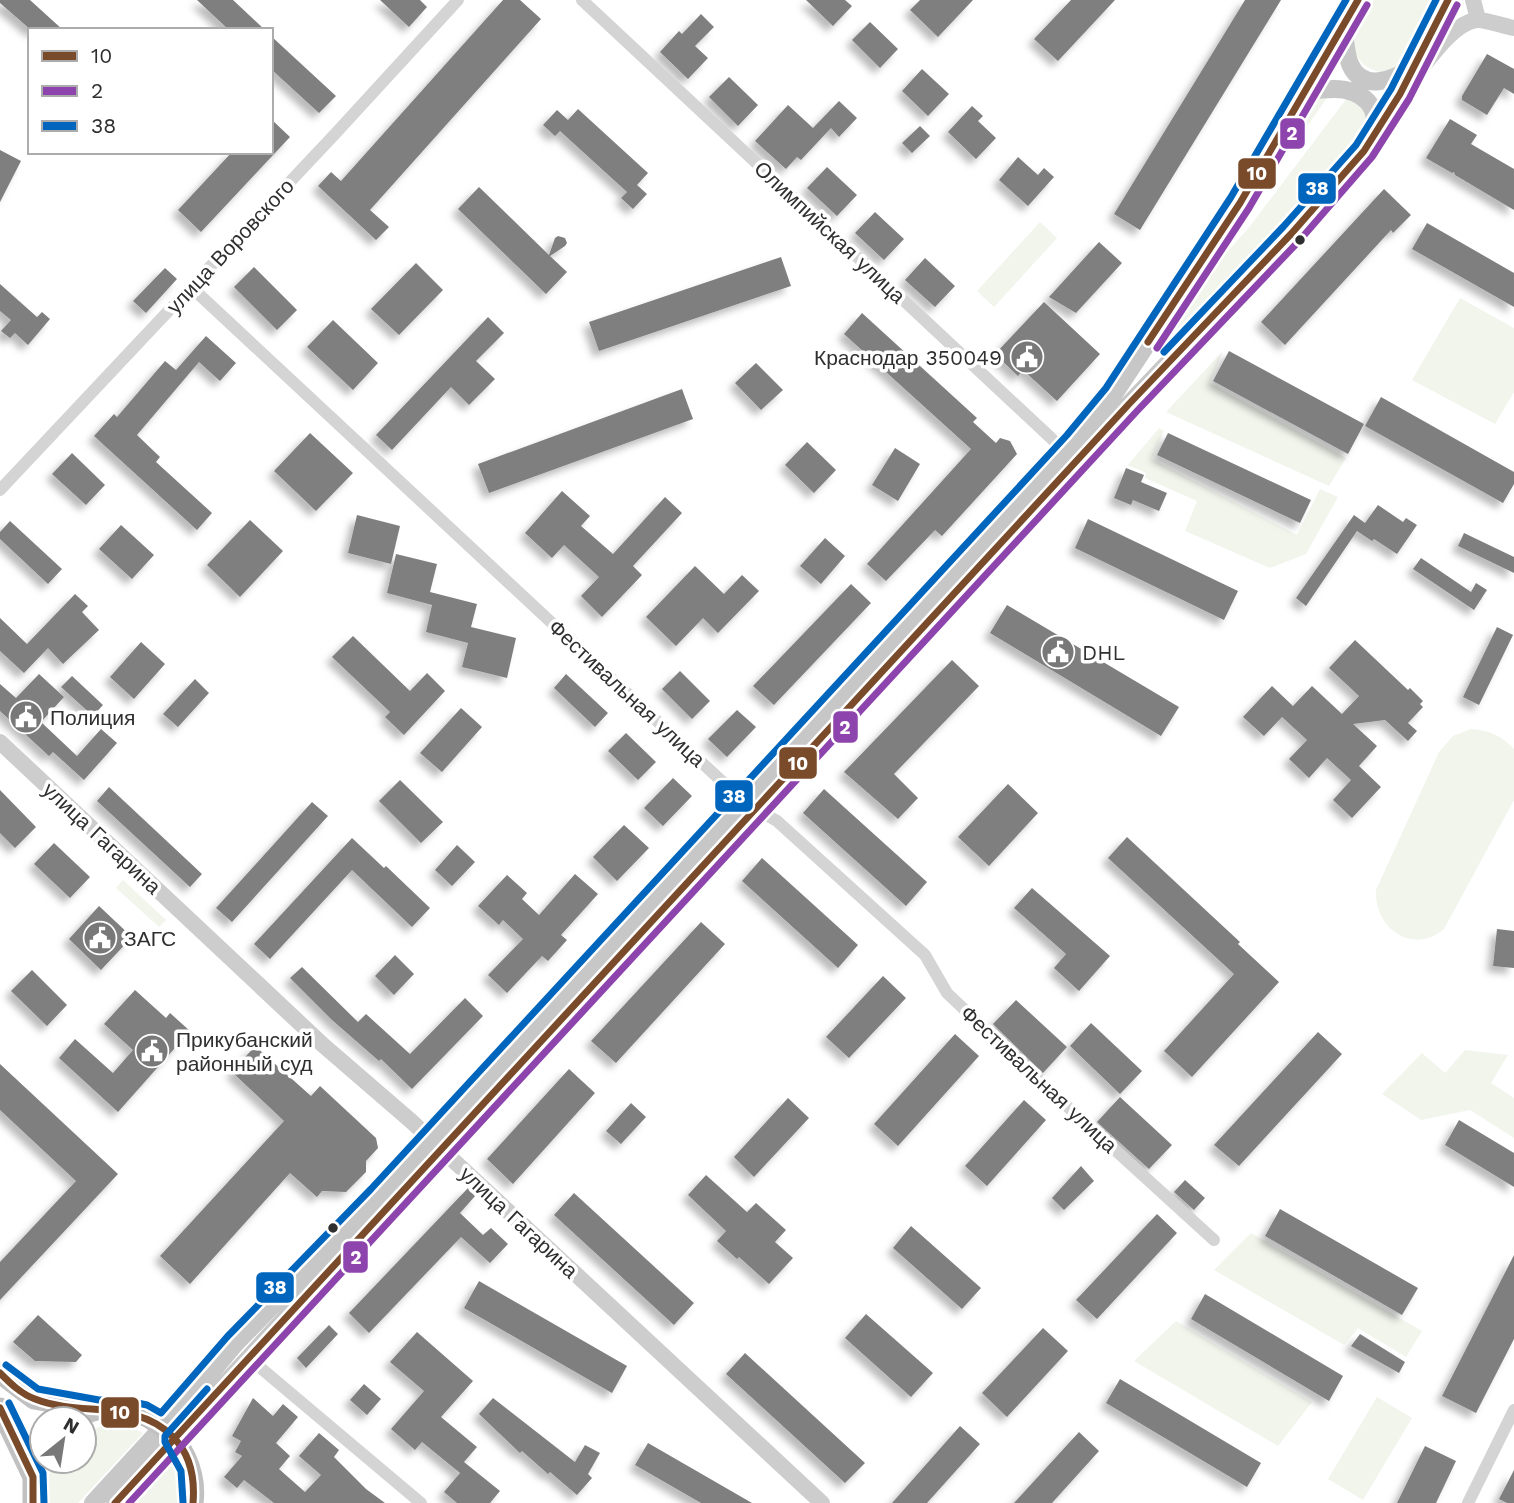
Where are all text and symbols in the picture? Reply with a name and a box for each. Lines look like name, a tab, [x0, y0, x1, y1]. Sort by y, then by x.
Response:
legend	[28, 28, 273, 154]
text: 10	[91, 43, 112, 68]
text: 2	[91, 78, 103, 103]
text: 38	[91, 113, 116, 138]
line badge: 2	[1279, 117, 1306, 150]
text: 2	[1286, 122, 1298, 145]
street label: Олимпийская улица	[749, 156, 911, 309]
line badge: 10	[1237, 157, 1277, 190]
text: 10	[1247, 162, 1267, 185]
line badge: 38	[1297, 172, 1337, 205]
street label: улица Воровского	[161, 173, 299, 319]
text: 38	[1305, 177, 1329, 200]
unlabelled marker	[1293, 233, 1307, 247]
public building icon: Краснодар 350049	[1008, 338, 1046, 376]
place label: Краснодар 350049	[814, 345, 1002, 370]
street label: Фестивальная улица	[544, 614, 711, 772]
public building icon: DHL	[1039, 633, 1077, 671]
place label: DHL	[1082, 640, 1125, 665]
public building icon: Полиция	[7, 698, 45, 736]
place label: Полиция	[50, 705, 135, 730]
line badge: 2	[832, 710, 859, 744]
text: 2	[839, 716, 851, 739]
line badge: 10	[778, 746, 818, 780]
text: 10	[788, 752, 808, 775]
street label: улица Гагарина	[38, 777, 166, 899]
line badge: 38	[714, 779, 754, 813]
text: 38	[722, 785, 746, 808]
public building icon: ЗАГС	[81, 919, 119, 957]
place label: ЗАГС	[124, 926, 176, 951]
street label: Фестивальная улица	[956, 1000, 1123, 1158]
place label: Прикубанский районный суд	[176, 1027, 313, 1076]
public building icon: Прикубанский районный суд	[133, 1032, 171, 1070]
street label: улица Гагарина	[455, 1161, 583, 1283]
unlabelled marker	[326, 1221, 340, 1235]
line badge: 2	[342, 1240, 369, 1274]
text: 2	[350, 1246, 362, 1269]
line badge: 38	[255, 1271, 295, 1304]
text: 38	[263, 1276, 287, 1299]
line badge: 10	[100, 1396, 140, 1429]
text: 10	[110, 1401, 130, 1424]
north arrow	[28, 1405, 98, 1475]
text: N	[59, 1412, 83, 1439]

